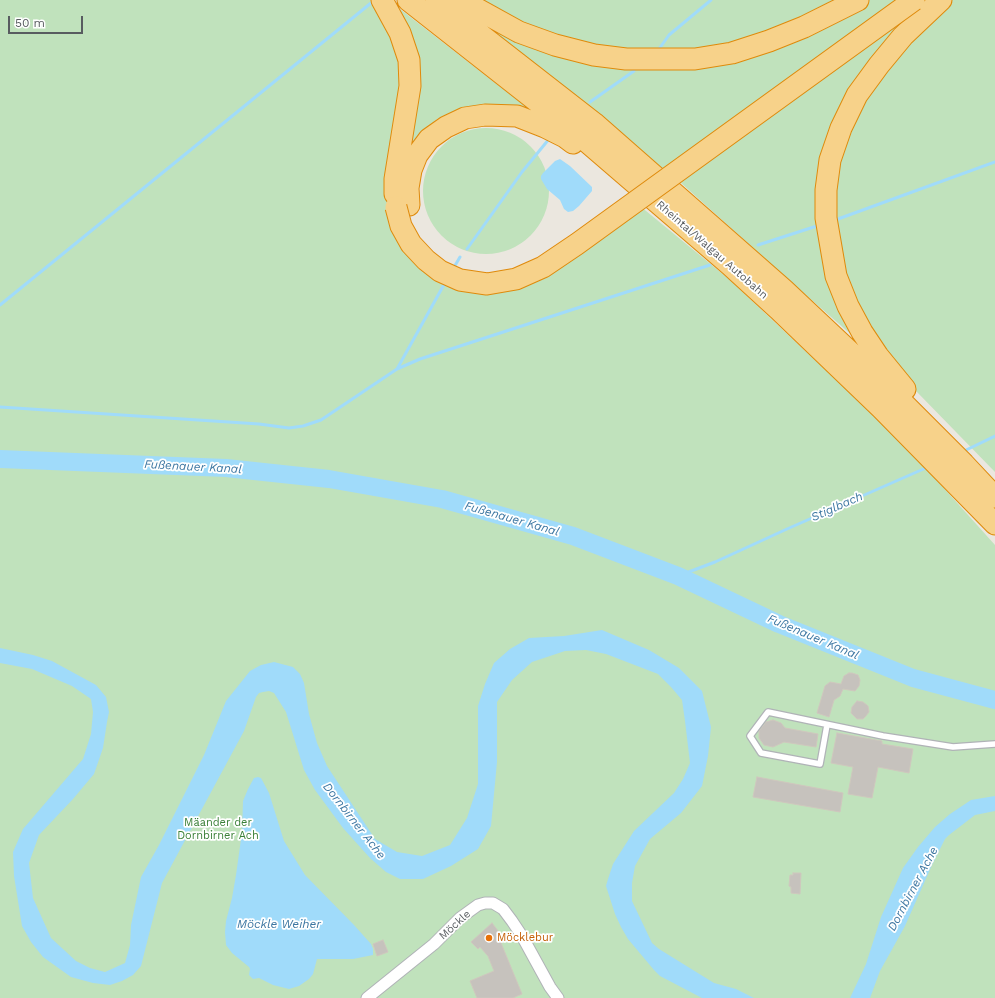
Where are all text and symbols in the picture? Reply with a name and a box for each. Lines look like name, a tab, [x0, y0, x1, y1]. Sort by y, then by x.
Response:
scale bar	[10, 8, 85, 34]
text: 50 m	[15, 16, 45, 30]
street label: Rheintal/Walgau Autobahn	[654, 198, 770, 302]
water label: Fußenauer Kanal	[144, 457, 242, 477]
water label: Stiglbach	[809, 489, 865, 525]
water label: Fußenauer Kanal	[463, 499, 561, 539]
water label: Fußenauer Kanal	[765, 611, 861, 663]
water label: Dornbirner Ache	[320, 780, 388, 862]
park label: Mäander der Dornbirner Ach	[177, 816, 259, 842]
water label: Dornbirner Ache	[885, 844, 941, 934]
street label: Möckle	[436, 907, 474, 943]
water label: Möckle Weiher	[237, 917, 321, 931]
place label: Möcklebur	[497, 931, 553, 945]
marker: Möcklebur	[484, 933, 494, 943]

